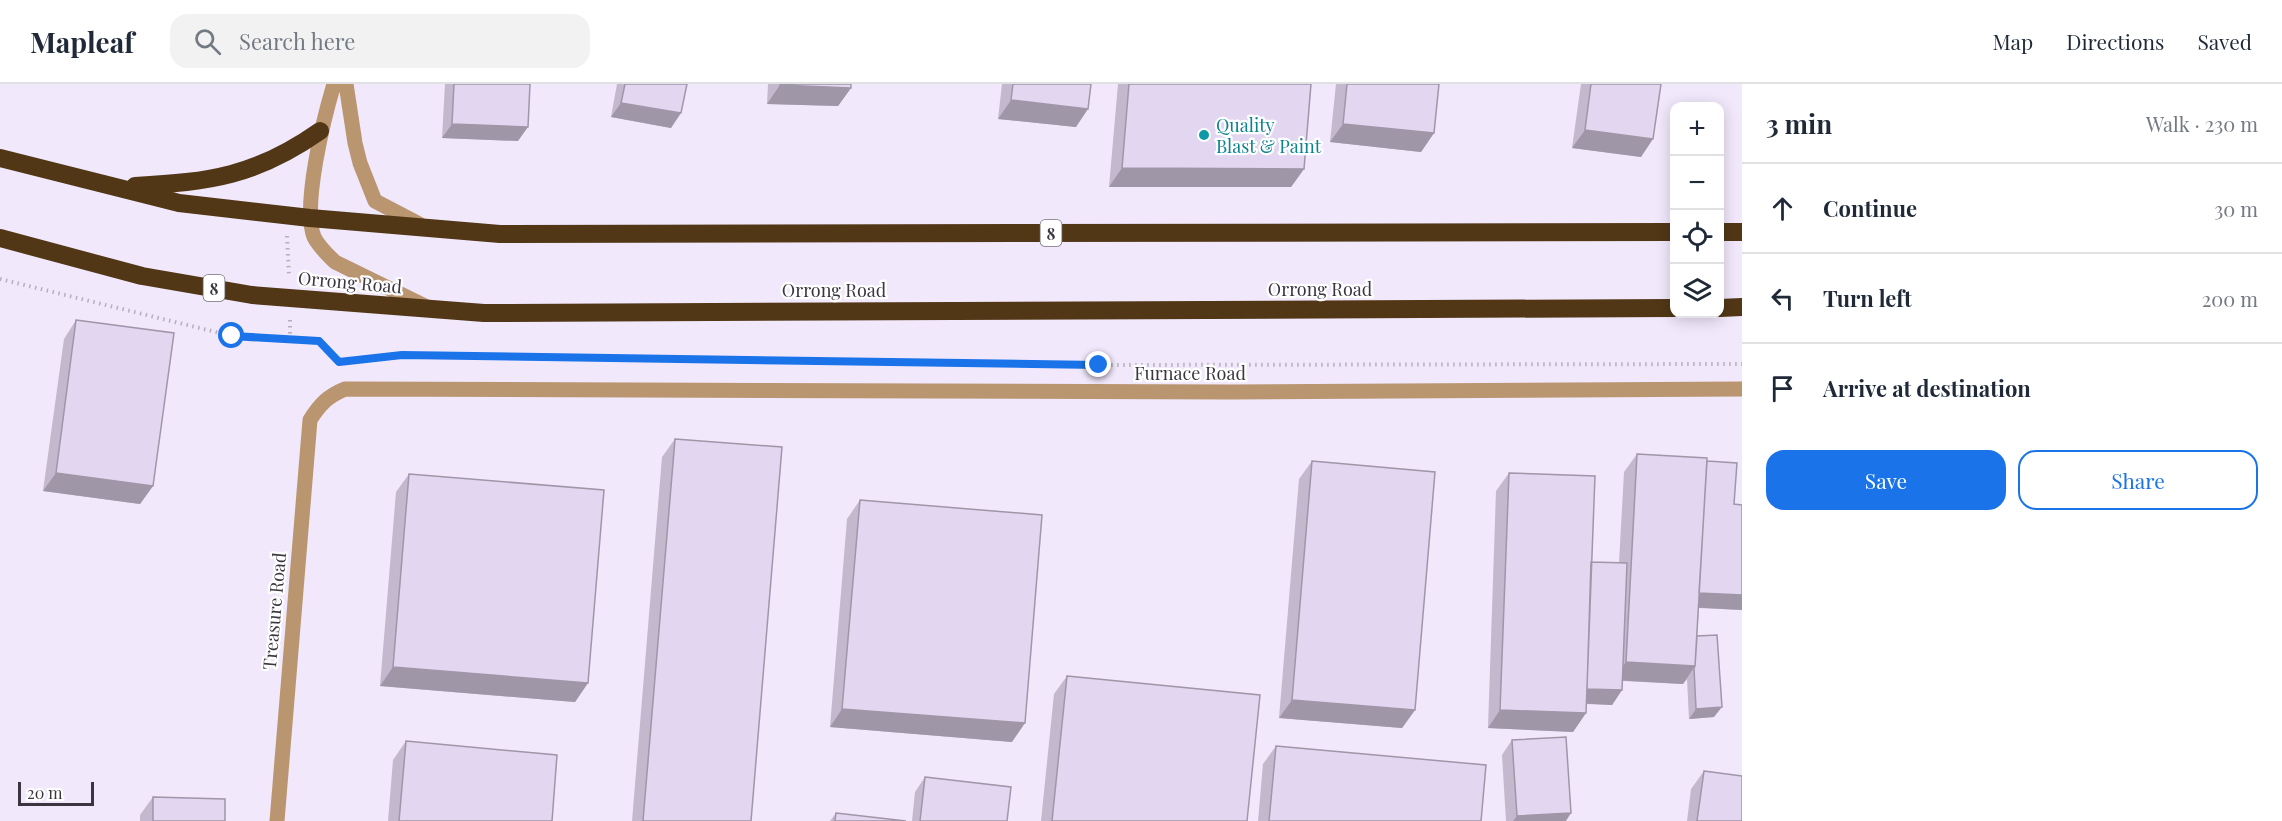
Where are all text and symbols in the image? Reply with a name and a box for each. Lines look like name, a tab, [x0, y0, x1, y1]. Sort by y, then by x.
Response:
search box	[170, 14, 590, 68]
text: Mapleaf	[30, 23, 134, 60]
icon: search	[191, 25, 224, 58]
text: Search here	[239, 26, 355, 56]
text: Map	[1992, 27, 2033, 55]
text: Directions	[2066, 27, 2164, 55]
text: Saved	[2197, 27, 2252, 55]
map controls	[1670, 102, 1724, 318]
button: +	[1670, 102, 1724, 156]
text: 3 min	[1766, 106, 1832, 141]
text: Walk · 230 m	[2146, 110, 2258, 137]
place label: Quality Blast & Paint	[1216, 113, 1322, 158]
marker: Quality Blast & Paint	[1197, 128, 1211, 142]
button: −	[1670, 156, 1724, 210]
icon: ahead	[1766, 192, 1799, 225]
text: Continue	[1823, 193, 1917, 223]
text: 30 m	[2214, 195, 2258, 222]
button: locate	[1670, 210, 1724, 264]
road number: 8	[1040, 220, 1062, 246]
button: layers	[1670, 264, 1724, 318]
street label: Orrong Road	[297, 265, 404, 299]
road number: 8	[204, 275, 224, 301]
street label: Orrong Road	[1268, 277, 1373, 301]
street label: Orrong Road	[782, 278, 887, 302]
icon: left	[1766, 282, 1799, 315]
text: Turn left	[1823, 283, 1912, 313]
text: 200 m	[2202, 285, 2258, 312]
route start	[218, 322, 244, 348]
route end	[1085, 351, 1111, 377]
street label: Furnace Road	[1134, 361, 1246, 385]
icon: arrive	[1766, 372, 1799, 405]
text: Arrive at destination	[1823, 373, 2031, 403]
button: Save	[1766, 450, 2006, 510]
button: Share	[2018, 450, 2258, 510]
street label: Treasure Road	[257, 551, 291, 671]
scale bar	[18, 779, 94, 806]
text: 20 m	[27, 782, 62, 803]

